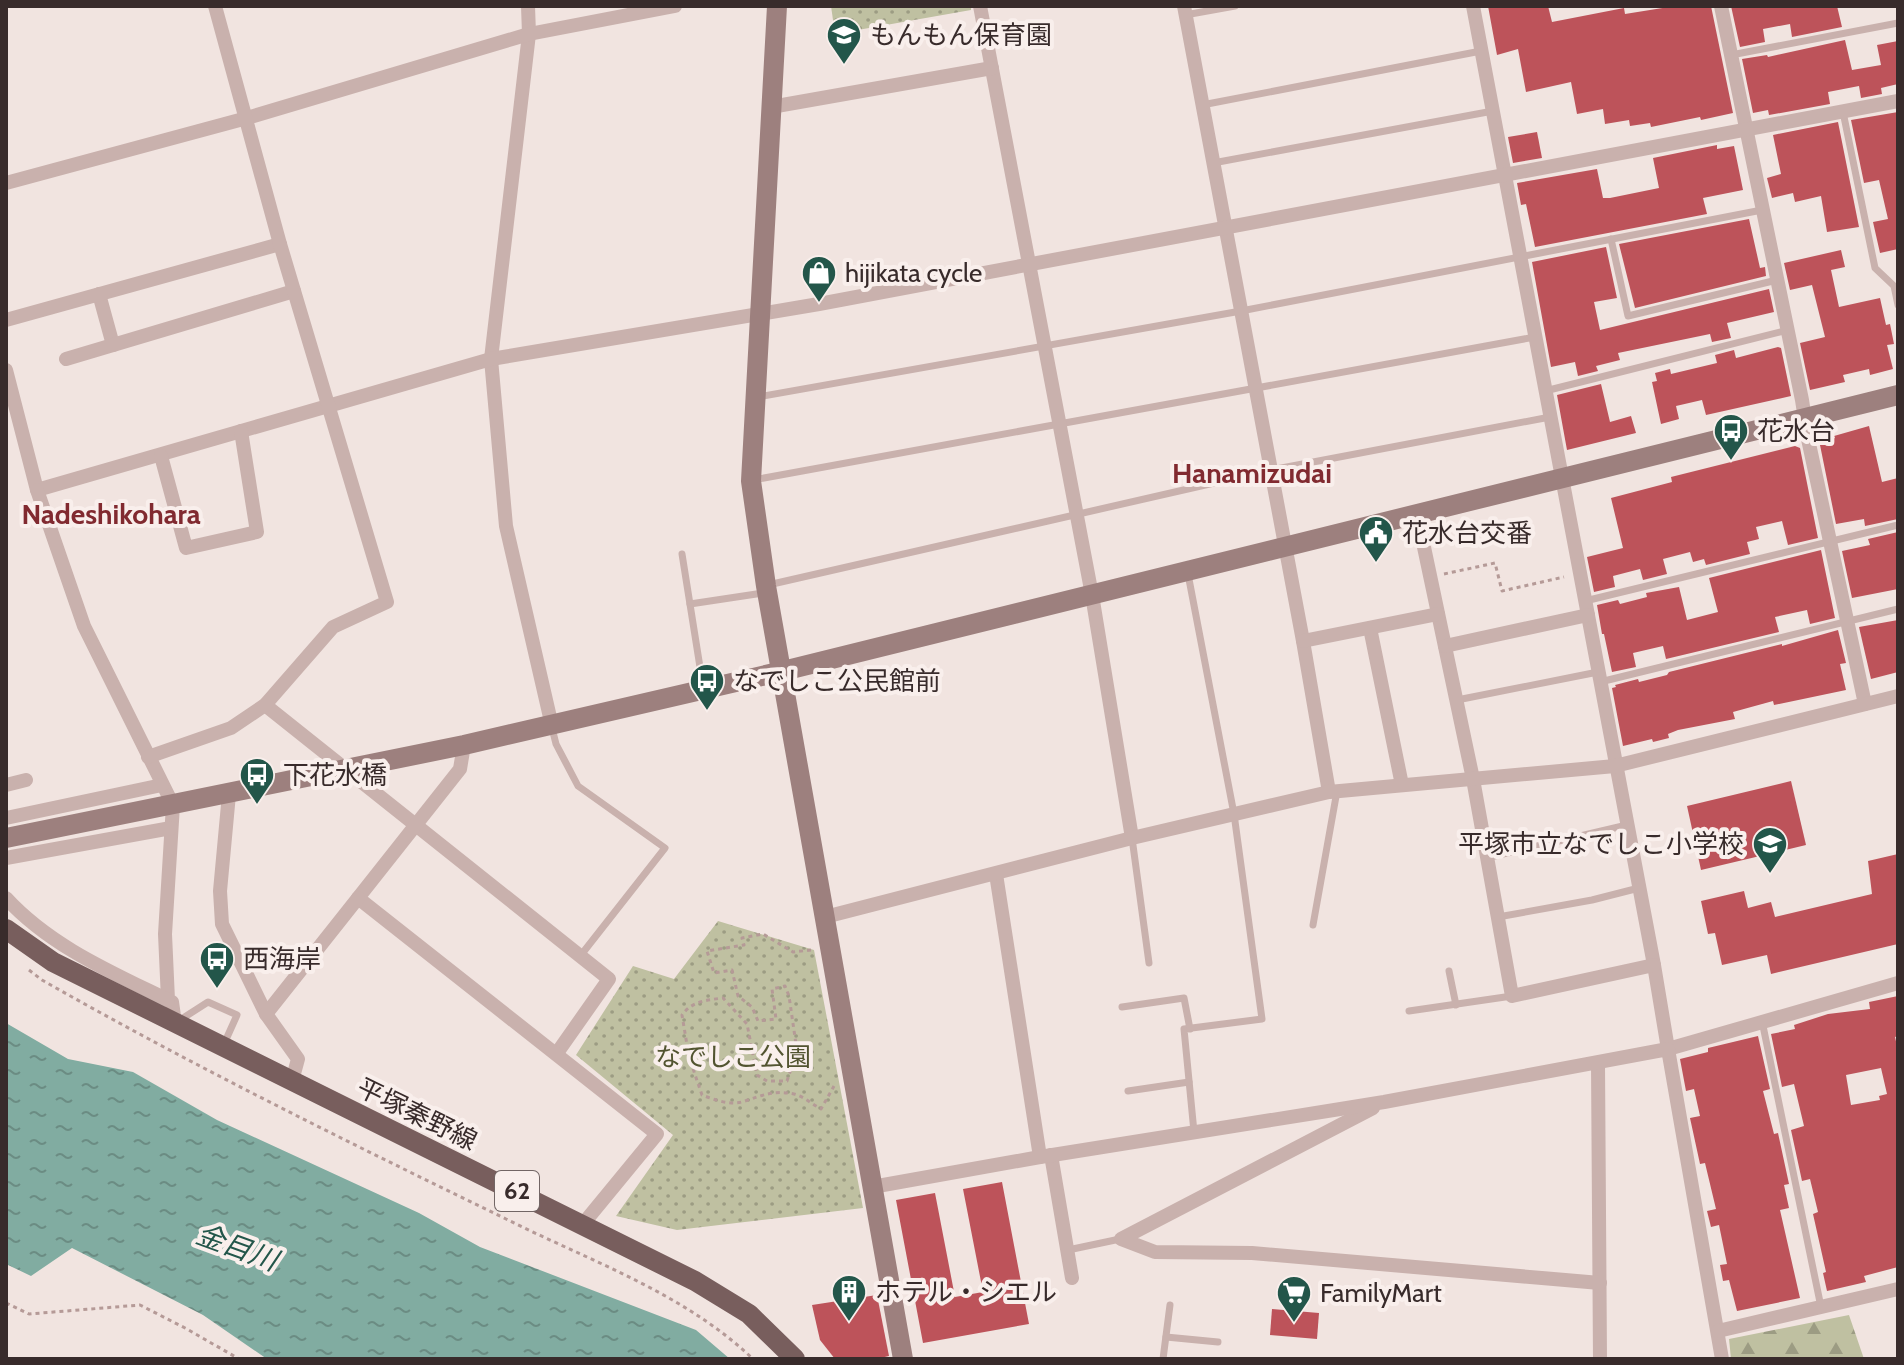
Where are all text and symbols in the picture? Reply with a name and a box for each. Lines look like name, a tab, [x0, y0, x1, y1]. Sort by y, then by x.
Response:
school or university icon: もんもん保育園	[825, 16, 863, 66]
place label: もんもん保育園	[870, 19, 1052, 51]
shop icon: hijikata cycle	[800, 254, 838, 304]
place label: hijikata cycle	[845, 257, 982, 289]
bus stop icon: 花水台	[1712, 412, 1750, 462]
place label: 花水台	[1757, 415, 1835, 447]
district label: Hanamizudai	[1172, 456, 1332, 490]
district label: Nadeshikohara	[21, 497, 201, 531]
public building icon: 花水台交番	[1357, 514, 1395, 564]
place label: 花水台交番	[1402, 517, 1532, 549]
bus stop icon: なでしこ公民館前	[688, 662, 726, 712]
place label: なでしこ公民館前	[733, 665, 941, 697]
bus stop icon: 下花水橋	[238, 756, 276, 806]
place label: 下花水橋	[283, 759, 387, 791]
school or university icon: 平塚市立なでしこ小学校	[1751, 825, 1789, 875]
place label: 平塚市立なでしこ小学校	[1458, 828, 1744, 860]
bus stop icon: 西海岸	[198, 940, 236, 990]
place label: 西海岸	[243, 943, 321, 975]
park label: なでしこ公園	[655, 1041, 811, 1073]
street label: 平塚秦野線	[352, 1071, 482, 1157]
road number: 62	[495, 1171, 539, 1211]
water label: 金目川	[192, 1217, 285, 1278]
building icon: ホテル・シエル	[830, 1273, 868, 1323]
supermarket icon: FamilyMart	[1275, 1274, 1313, 1324]
place label: ホテル・シエル	[875, 1276, 1057, 1308]
place label: FamilyMart	[1320, 1277, 1442, 1309]

